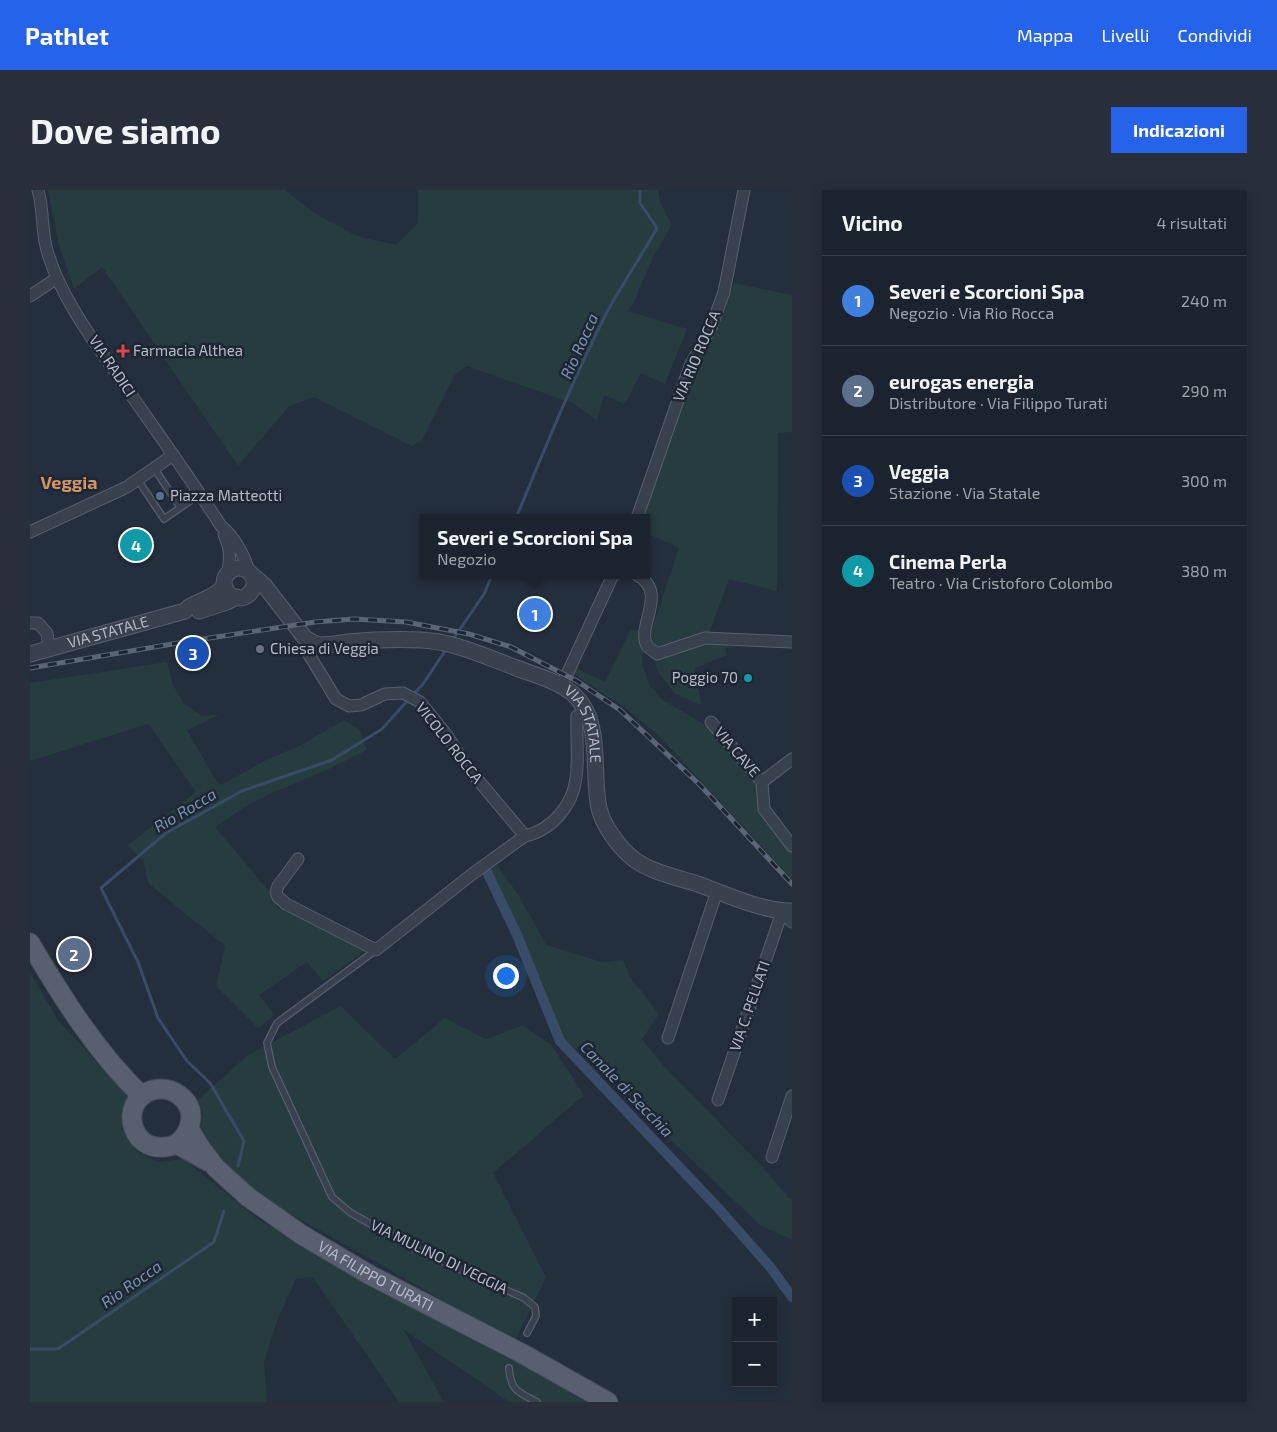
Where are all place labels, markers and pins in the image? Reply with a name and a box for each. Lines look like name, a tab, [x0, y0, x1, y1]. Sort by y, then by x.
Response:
place label: Farmacia Althea	[133, 341, 243, 359]
marker: Farmacia Althea	[117, 345, 129, 357]
place label: Piazza Matteotti	[170, 486, 282, 504]
marker: Piazza Matteotti	[154, 490, 166, 502]
pin: 4	[120, 526, 152, 564]
pin: 1	[519, 595, 551, 633]
pin: 3	[177, 634, 209, 672]
place label: Chiesa di Veggia	[270, 639, 379, 657]
marker: Chiesa di Veggia	[254, 643, 266, 655]
place label: Poggio 70	[672, 668, 738, 686]
marker: Poggio 70	[742, 672, 754, 684]
pin: 2	[58, 935, 90, 973]

